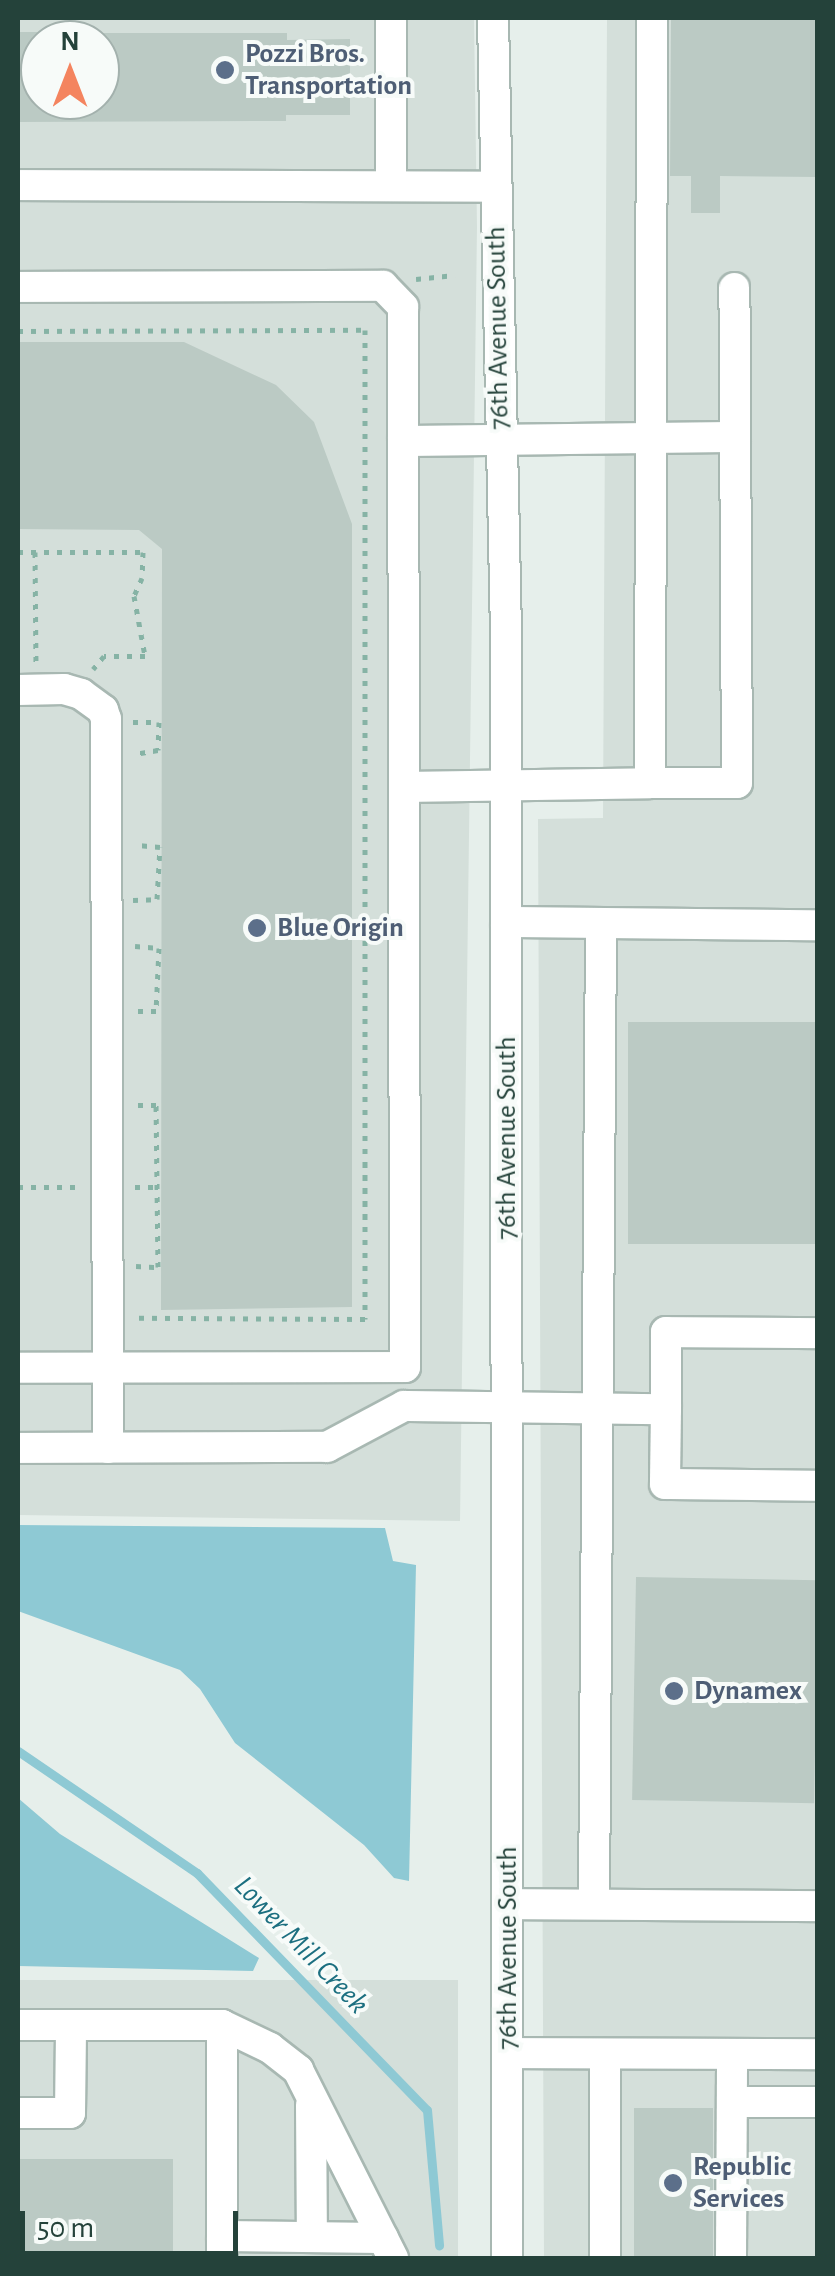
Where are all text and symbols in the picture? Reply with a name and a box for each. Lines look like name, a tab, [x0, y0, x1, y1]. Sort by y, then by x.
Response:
north arrow	[20, 20, 120, 120]
text: N	[60, 28, 80, 56]
place label: Pozzi Bros. Transportation	[245, 37, 412, 103]
marker: Pozzi Bros. Transportation	[214, 59, 236, 81]
street label: 76th Avenue South	[479, 226, 517, 430]
place label: Blue Origin	[277, 911, 404, 945]
marker: Blue Origin	[246, 917, 268, 939]
street label: 76th Avenue South	[490, 1036, 524, 1240]
place label: Dynamex	[694, 1674, 802, 1708]
marker: Dynamex	[663, 1680, 685, 1702]
street label: 76th Avenue South	[491, 1846, 525, 2050]
water label: Lower Mill Creek	[226, 1868, 376, 2022]
place label: Republic Services	[693, 2150, 791, 2216]
marker: Republic Services	[662, 2172, 684, 2194]
scale bar	[25, 2191, 242, 2253]
text: 50 m	[37, 2213, 94, 2243]

